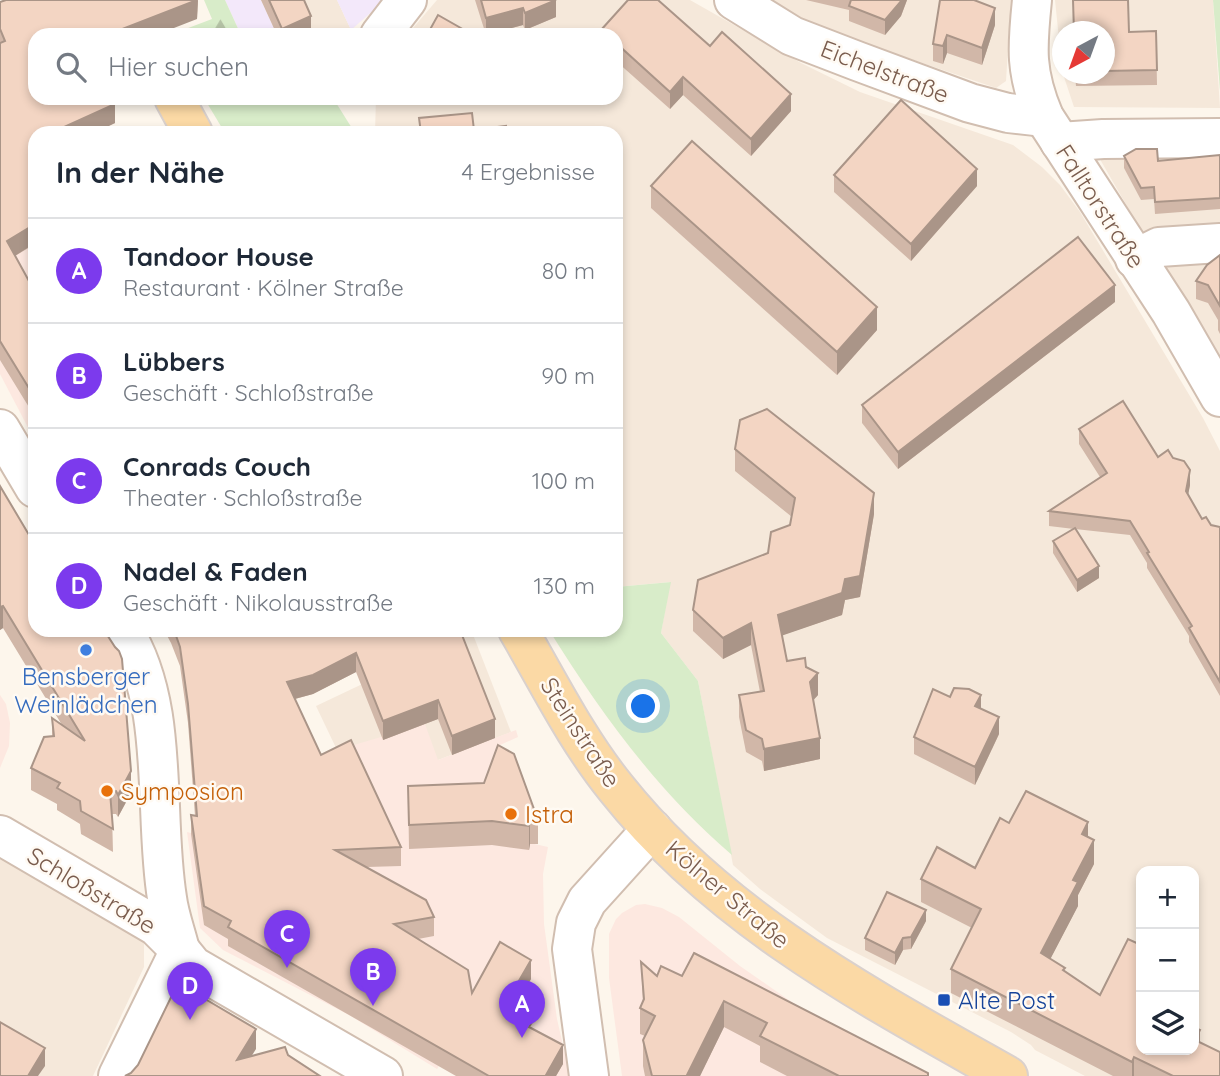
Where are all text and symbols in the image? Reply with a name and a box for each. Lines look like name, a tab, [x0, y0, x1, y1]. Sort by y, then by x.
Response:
north arrow	[1052, 21, 1115, 84]
search box	[28, 28, 623, 105]
street label: Eichelstraße	[817, 33, 953, 109]
icon: search	[52, 48, 90, 86]
text: Hier suchen	[108, 50, 249, 83]
street label: Falltorstraße	[1050, 139, 1152, 273]
text: In der Nähe	[56, 153, 225, 191]
text: 4 Ergebnisse	[461, 157, 595, 186]
text: Tandoor House	[123, 240, 314, 273]
text: A	[72, 256, 86, 285]
text: 80 m	[542, 256, 595, 285]
text: Restaurant · Kölner Straße	[123, 273, 404, 302]
text: Lübbers	[123, 345, 225, 378]
text: B	[71, 361, 87, 390]
text: 90 m	[541, 361, 595, 390]
text: Geschäft · Schloßstraße	[123, 378, 374, 407]
text: Conrads Couch	[123, 450, 311, 483]
text: C	[72, 466, 86, 495]
text: 100 m	[532, 466, 595, 495]
text: Theater · Schloßstraße	[123, 483, 362, 512]
text: Nadel & Faden	[123, 555, 308, 588]
text: D	[71, 571, 87, 600]
text: 130 m	[533, 571, 595, 600]
text: Geschäft · Nikolausstraße	[123, 588, 393, 617]
marker: Bensberger Weinlädchen	[78, 642, 94, 658]
place label: Bensberger Weinlädchen	[14, 661, 158, 719]
street label: Steinstraße	[534, 671, 628, 793]
your location	[626, 689, 660, 723]
place label: Symposion	[121, 776, 244, 806]
marker: Symposion	[99, 783, 115, 799]
place label: Istra	[525, 799, 574, 829]
marker: Istra	[503, 806, 519, 822]
street label: Kölner Straße	[660, 833, 796, 955]
street label: Schloßstraße	[22, 840, 162, 940]
map controls	[1136, 866, 1199, 1055]
button: +	[1136, 866, 1199, 929]
pin: C	[264, 910, 310, 968]
button: −	[1136, 929, 1199, 992]
pin: B	[350, 948, 396, 1006]
pin: D	[167, 962, 213, 1020]
pin: A	[499, 980, 545, 1038]
place label: Alte Post	[958, 985, 1055, 1015]
marker: Alte Post	[936, 992, 952, 1008]
button: layers	[1136, 992, 1199, 1055]

